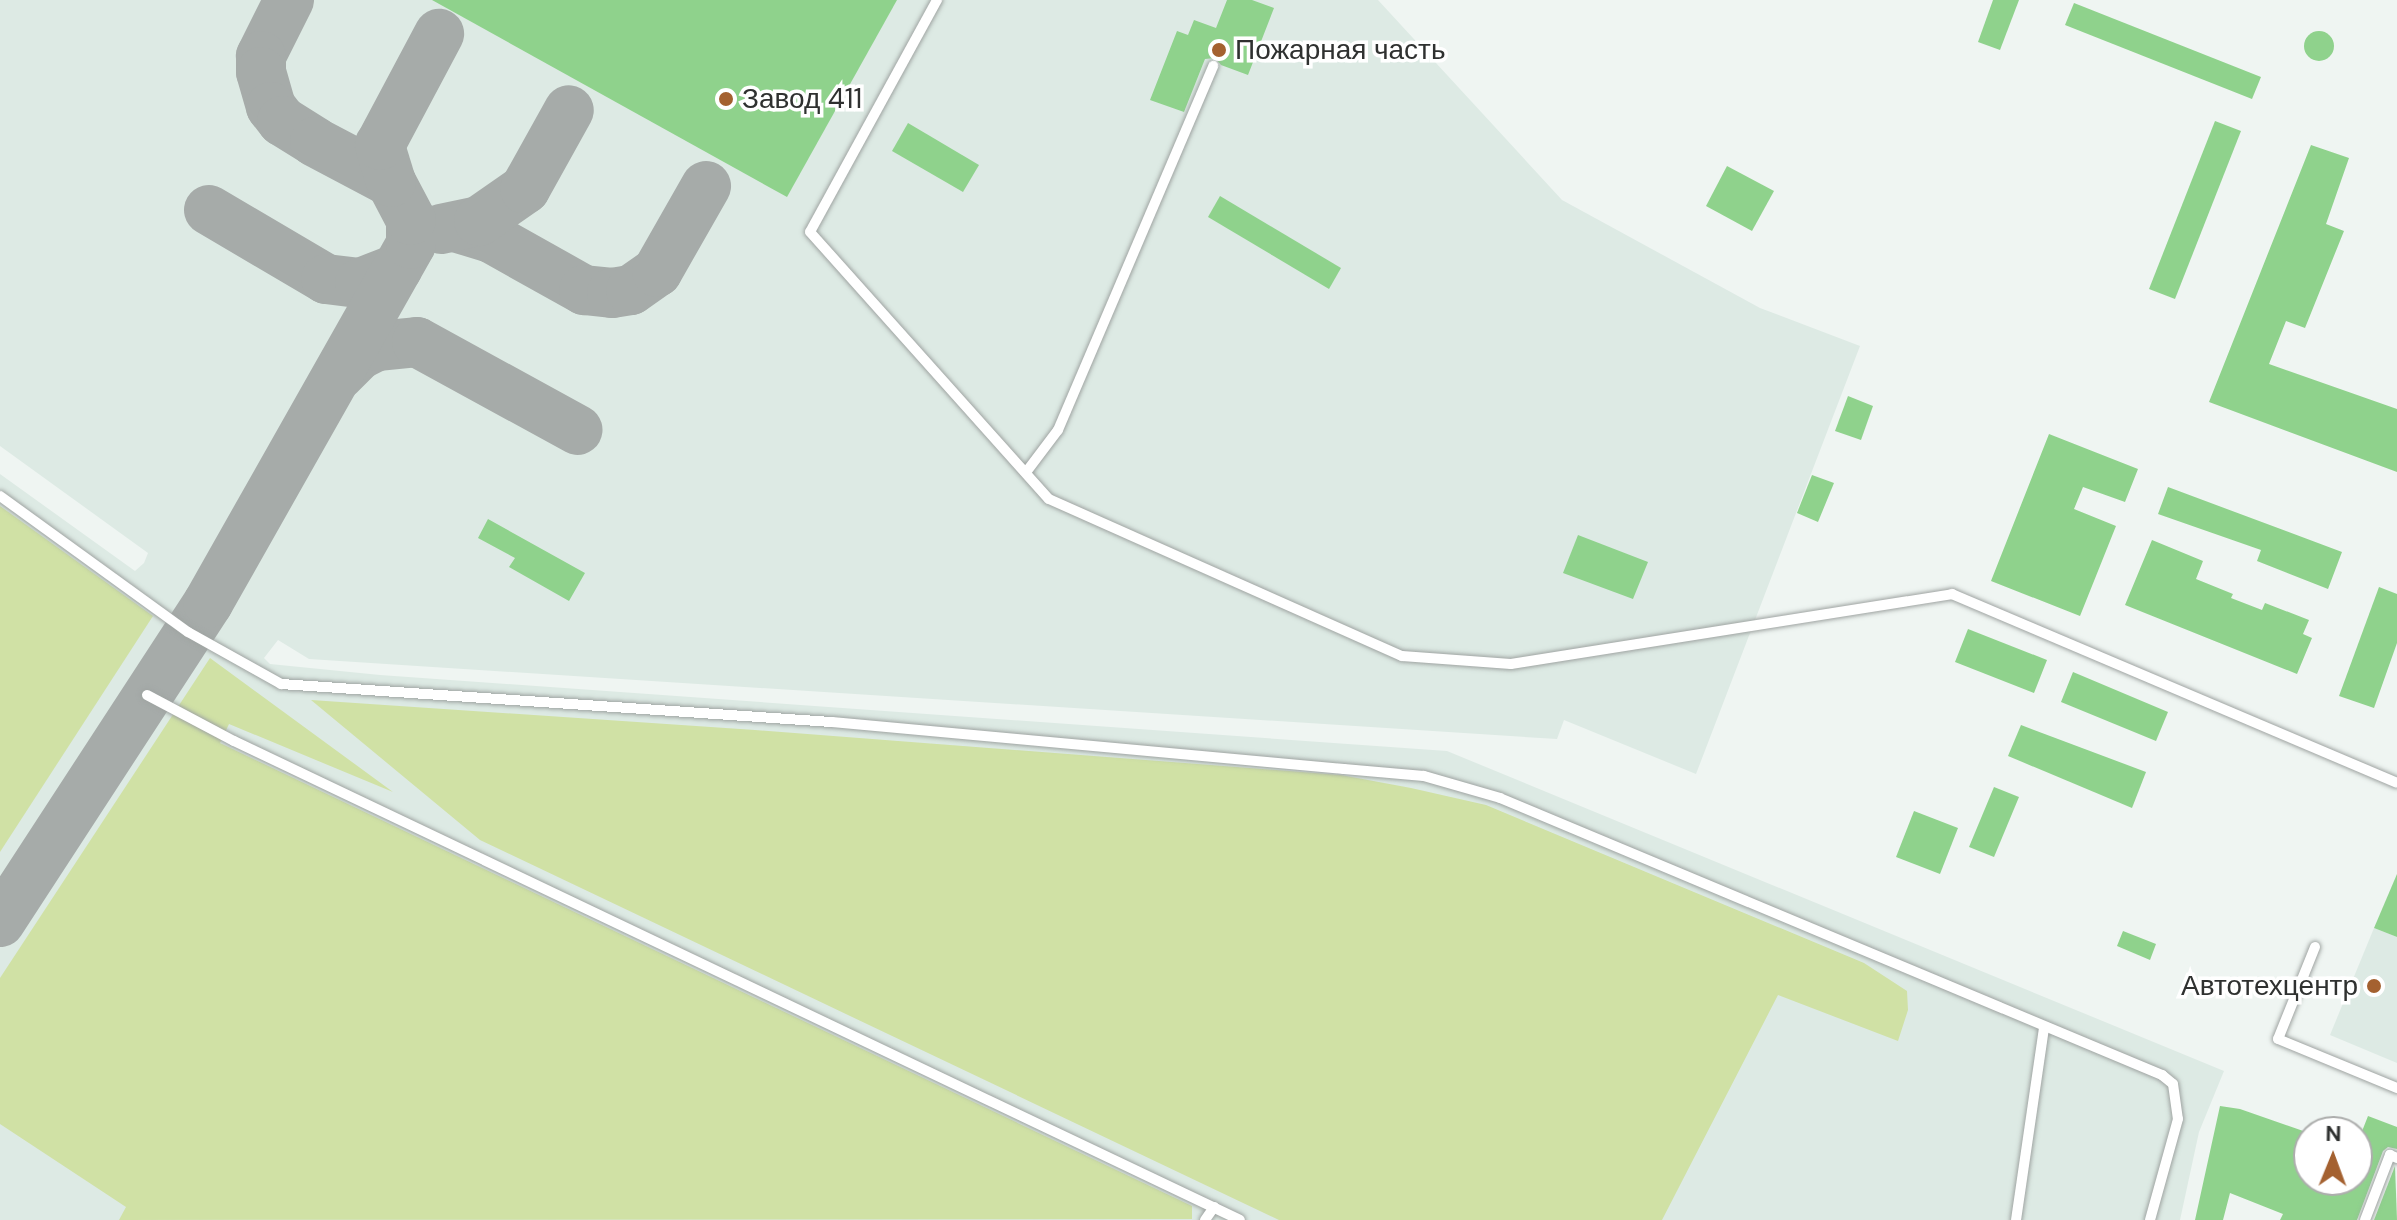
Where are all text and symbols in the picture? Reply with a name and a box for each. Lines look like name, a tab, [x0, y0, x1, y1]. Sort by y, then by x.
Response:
place label: Пожарная часть	[1235, 33, 1445, 67]
marker: Пожарная часть	[1210, 41, 1228, 59]
place label: Завод 411	[742, 82, 862, 116]
marker: Завод 411	[717, 90, 735, 108]
place label: Автотехцентр	[2181, 969, 2358, 1003]
marker: Автотехцентр	[2365, 977, 2383, 995]
north arrow	[2293, 1116, 2373, 1196]
text: N	[2325, 1119, 2342, 1148]

